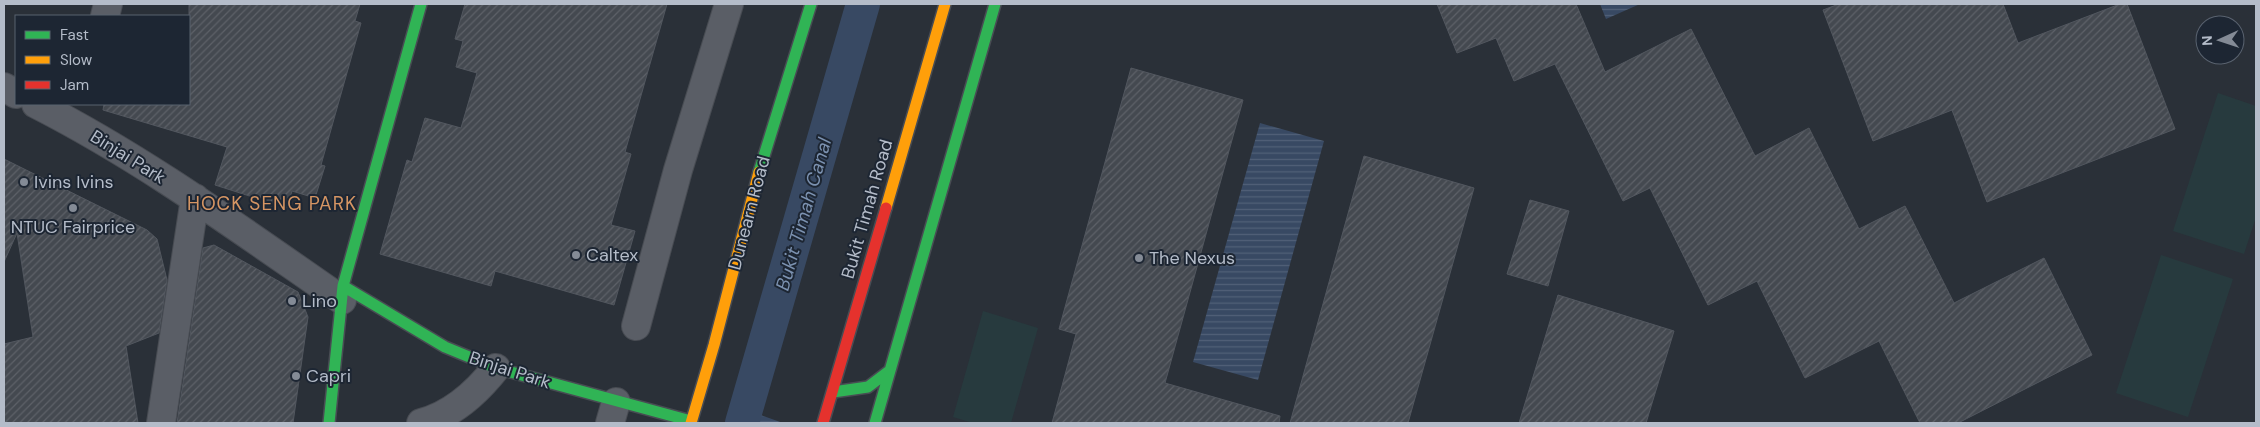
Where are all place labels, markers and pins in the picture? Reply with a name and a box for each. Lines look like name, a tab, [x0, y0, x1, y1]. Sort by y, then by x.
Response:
place label: Ivins Ivins	[34, 170, 114, 194]
marker: Ivins Ivins	[18, 176, 30, 188]
marker: NTUC Fairprice	[67, 202, 79, 214]
place label: NTUC Fairprice	[11, 215, 135, 239]
place label: Caltex	[586, 243, 638, 267]
place label: The Nexus	[1149, 246, 1235, 270]
marker: Caltex	[570, 249, 582, 261]
marker: The Nexus	[1133, 252, 1145, 264]
place label: Lino	[302, 289, 337, 313]
marker: Lino	[286, 295, 298, 307]
place label: Capri	[306, 364, 351, 388]
marker: Capri	[290, 370, 302, 382]

